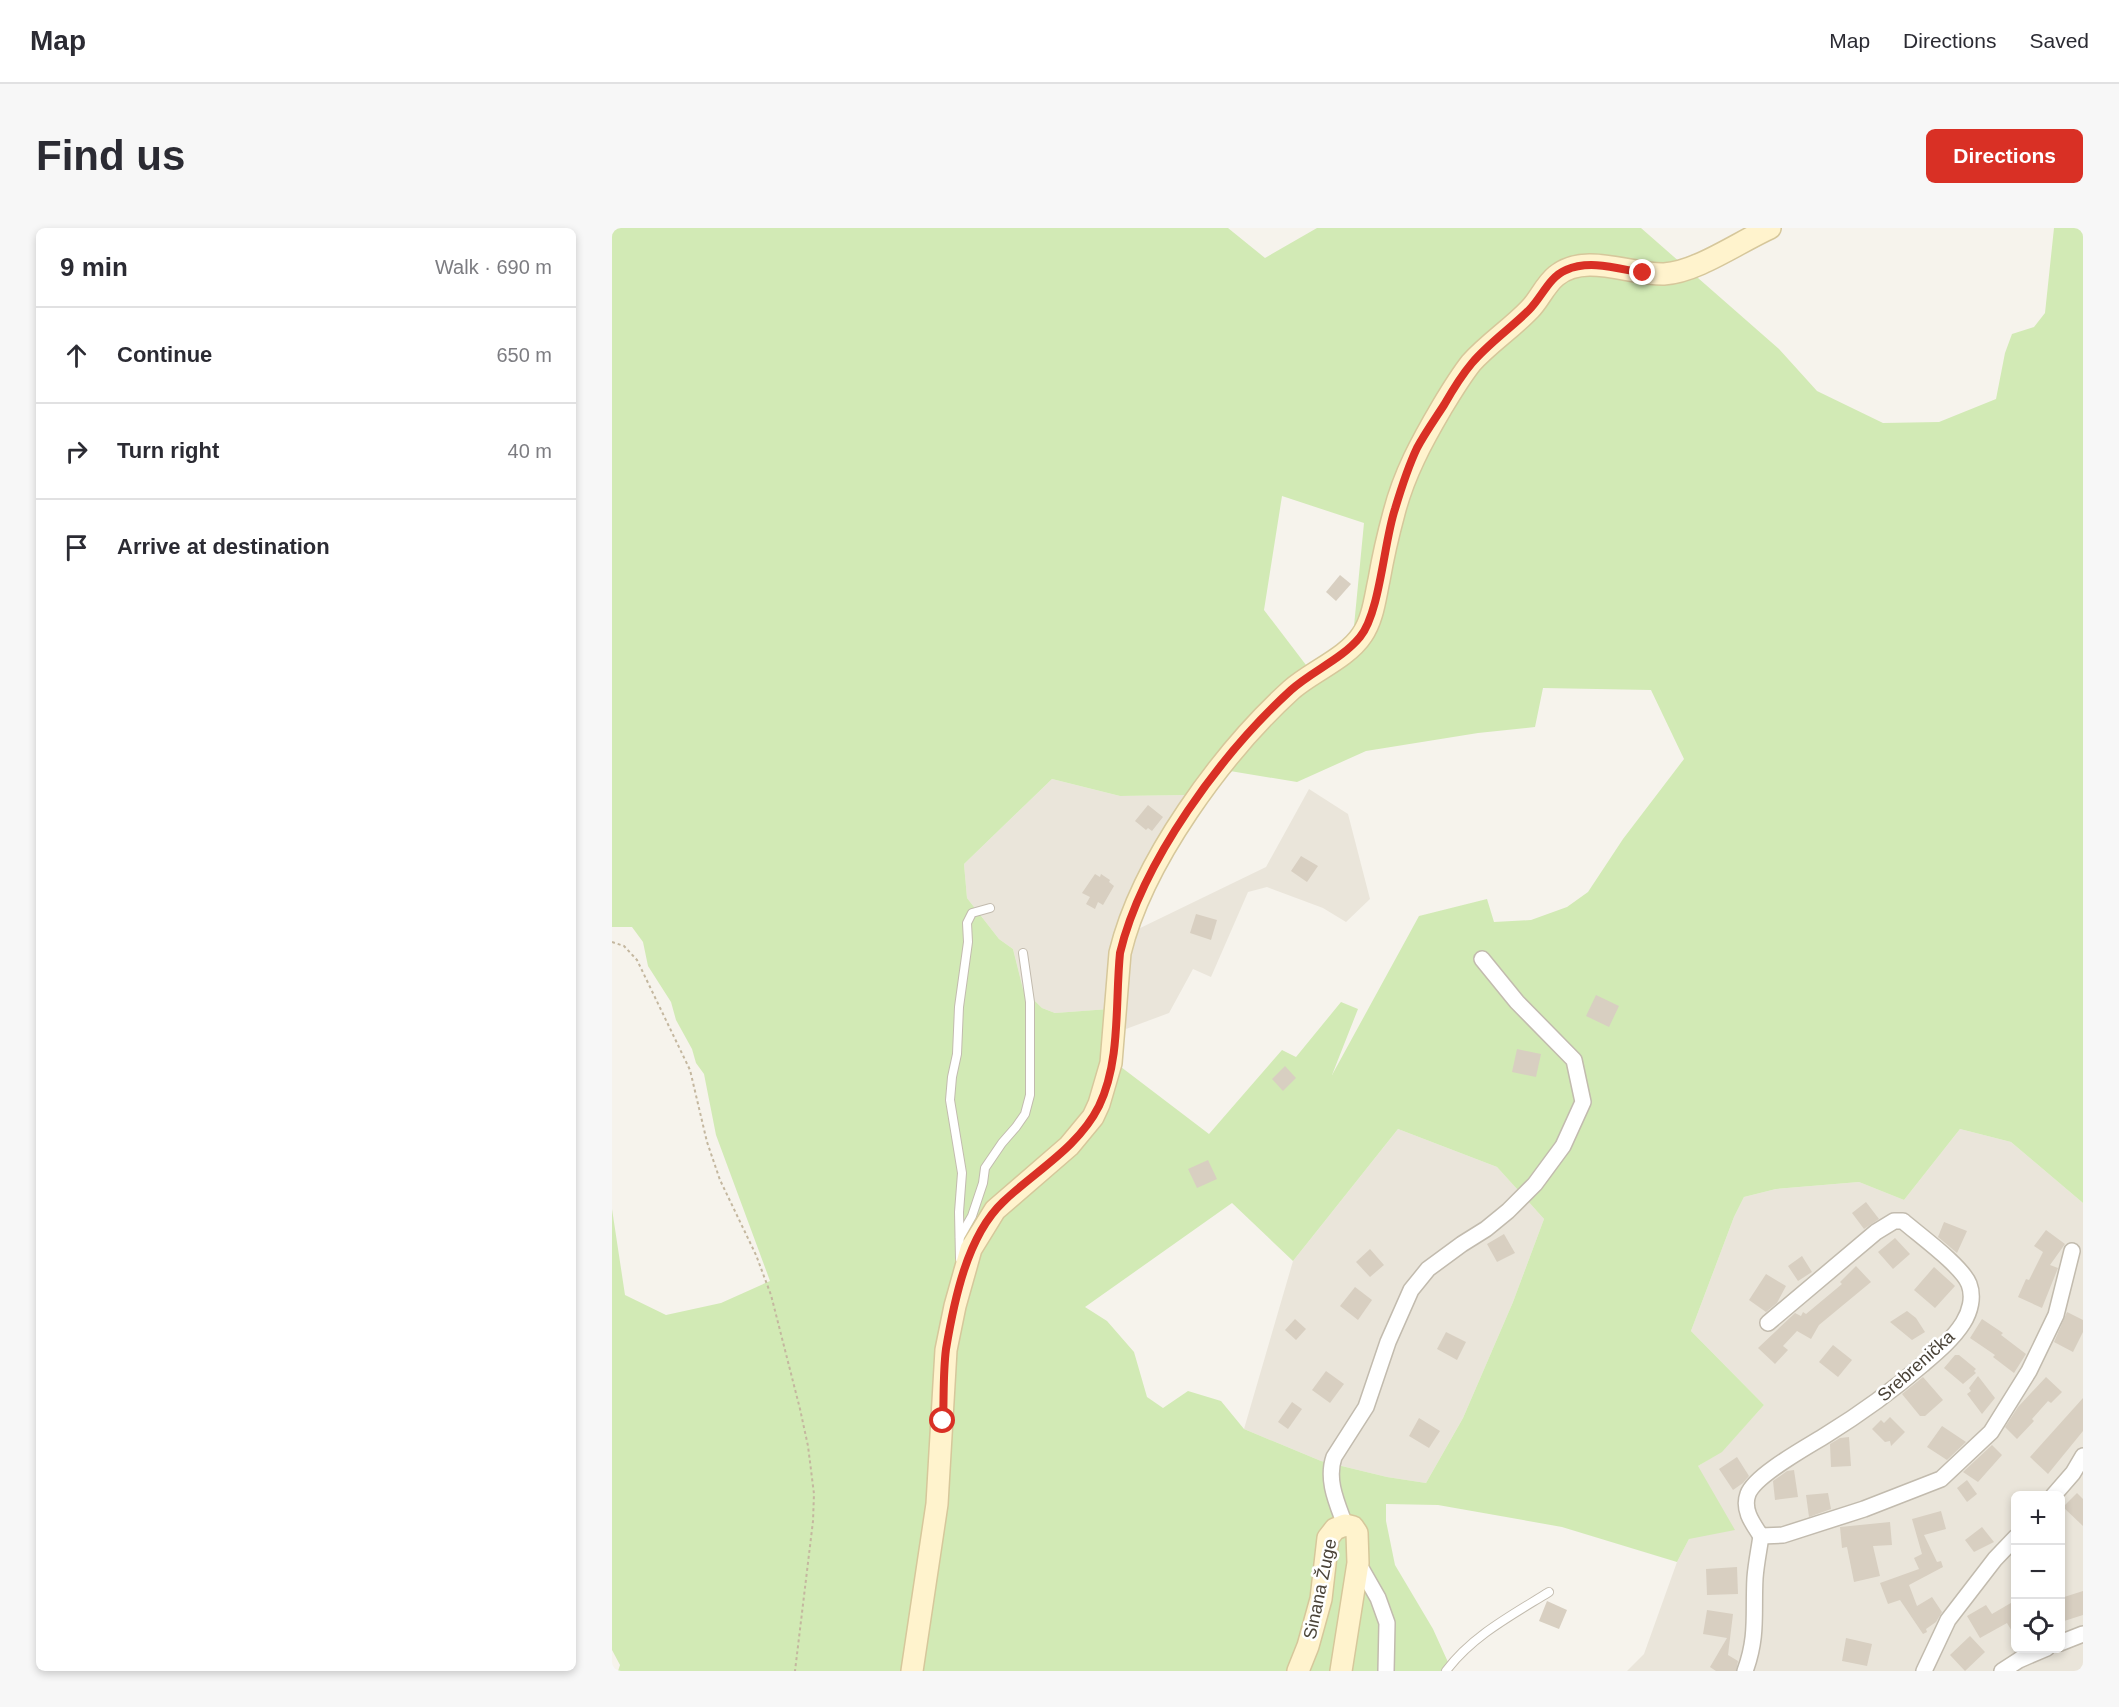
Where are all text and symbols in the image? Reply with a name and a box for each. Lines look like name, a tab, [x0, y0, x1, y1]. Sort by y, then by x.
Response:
text: Map	[30, 25, 86, 56]
text: Map	[1829, 29, 1870, 52]
text: Directions	[1903, 29, 1996, 52]
text: Saved	[2029, 29, 2089, 52]
button: Directions	[1926, 129, 2083, 183]
text: Find us	[36, 132, 185, 179]
text: 9 min	[60, 252, 128, 282]
text: Walk · 690 m	[435, 256, 552, 278]
route end	[1629, 259, 1655, 285]
icon: ahead	[60, 339, 93, 372]
text: Continue	[117, 342, 212, 367]
text: 650 m	[496, 344, 552, 366]
icon: right	[60, 435, 93, 468]
text: Turn right	[117, 438, 219, 463]
text: 40 m	[508, 440, 552, 462]
icon: arrive	[60, 531, 93, 564]
text: Arrive at destination	[117, 534, 330, 559]
street label: Srebrenička	[1874, 1326, 1959, 1406]
route start	[929, 1407, 955, 1433]
map controls	[2011, 1491, 2065, 1653]
button: +	[2011, 1491, 2065, 1545]
street label: Sinana Žuge	[1300, 1537, 1340, 1641]
button: −	[2011, 1545, 2065, 1599]
button: locate	[2011, 1599, 2065, 1653]

